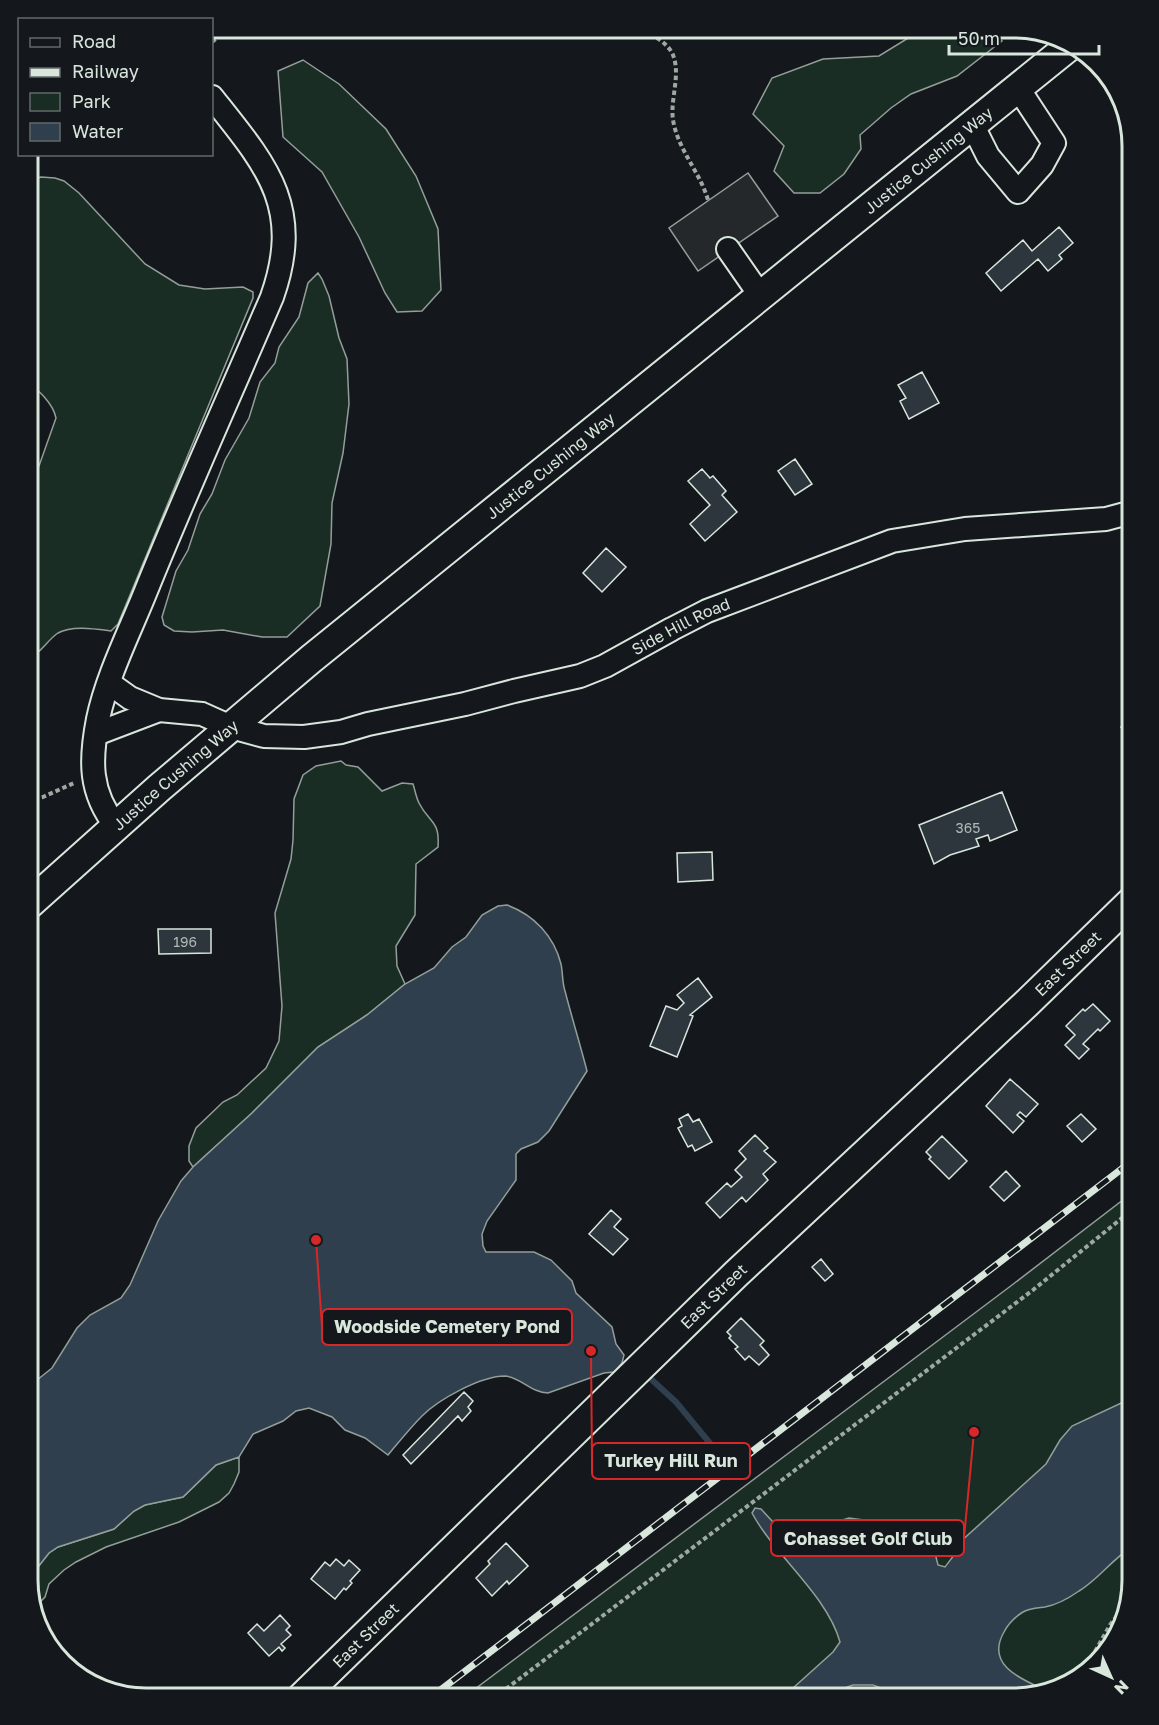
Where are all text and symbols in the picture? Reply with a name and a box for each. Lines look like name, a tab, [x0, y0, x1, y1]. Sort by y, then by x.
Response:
legend	[18, 18, 213, 156]
scale bar	[949, 18, 1099, 56]
text: 50 m	[958, 27, 1000, 49]
text: Road	[72, 30, 116, 52]
text: Railway	[72, 60, 139, 82]
text: Park	[72, 90, 111, 112]
street label: Justice Cushing Way	[860, 102, 996, 218]
text: Water	[72, 120, 123, 142]
street label: Justice Cushing Way	[482, 408, 618, 523]
street label: Side Hill Road	[628, 593, 733, 659]
street label: Justice Cushing Way	[109, 715, 242, 835]
house number: 365	[956, 819, 980, 836]
street label: East Street	[1030, 927, 1105, 1000]
house number: 196	[173, 933, 197, 950]
street label: East Street	[676, 1259, 751, 1333]
callout: Woodside Cemetery Pond	[322, 1309, 572, 1345]
text: Woodside Cemetery Pond	[334, 1315, 560, 1337]
callout: Turkey Hill Run	[592, 1443, 750, 1479]
text: Turkey Hill Run	[604, 1449, 738, 1471]
callout: Cohasset Golf Club	[771, 1520, 964, 1556]
text: Cohasset Golf Club	[784, 1527, 952, 1549]
street label: East Street	[328, 1598, 403, 1672]
north arrow	[1081, 1647, 1141, 1707]
text: N	[1110, 1676, 1133, 1699]

